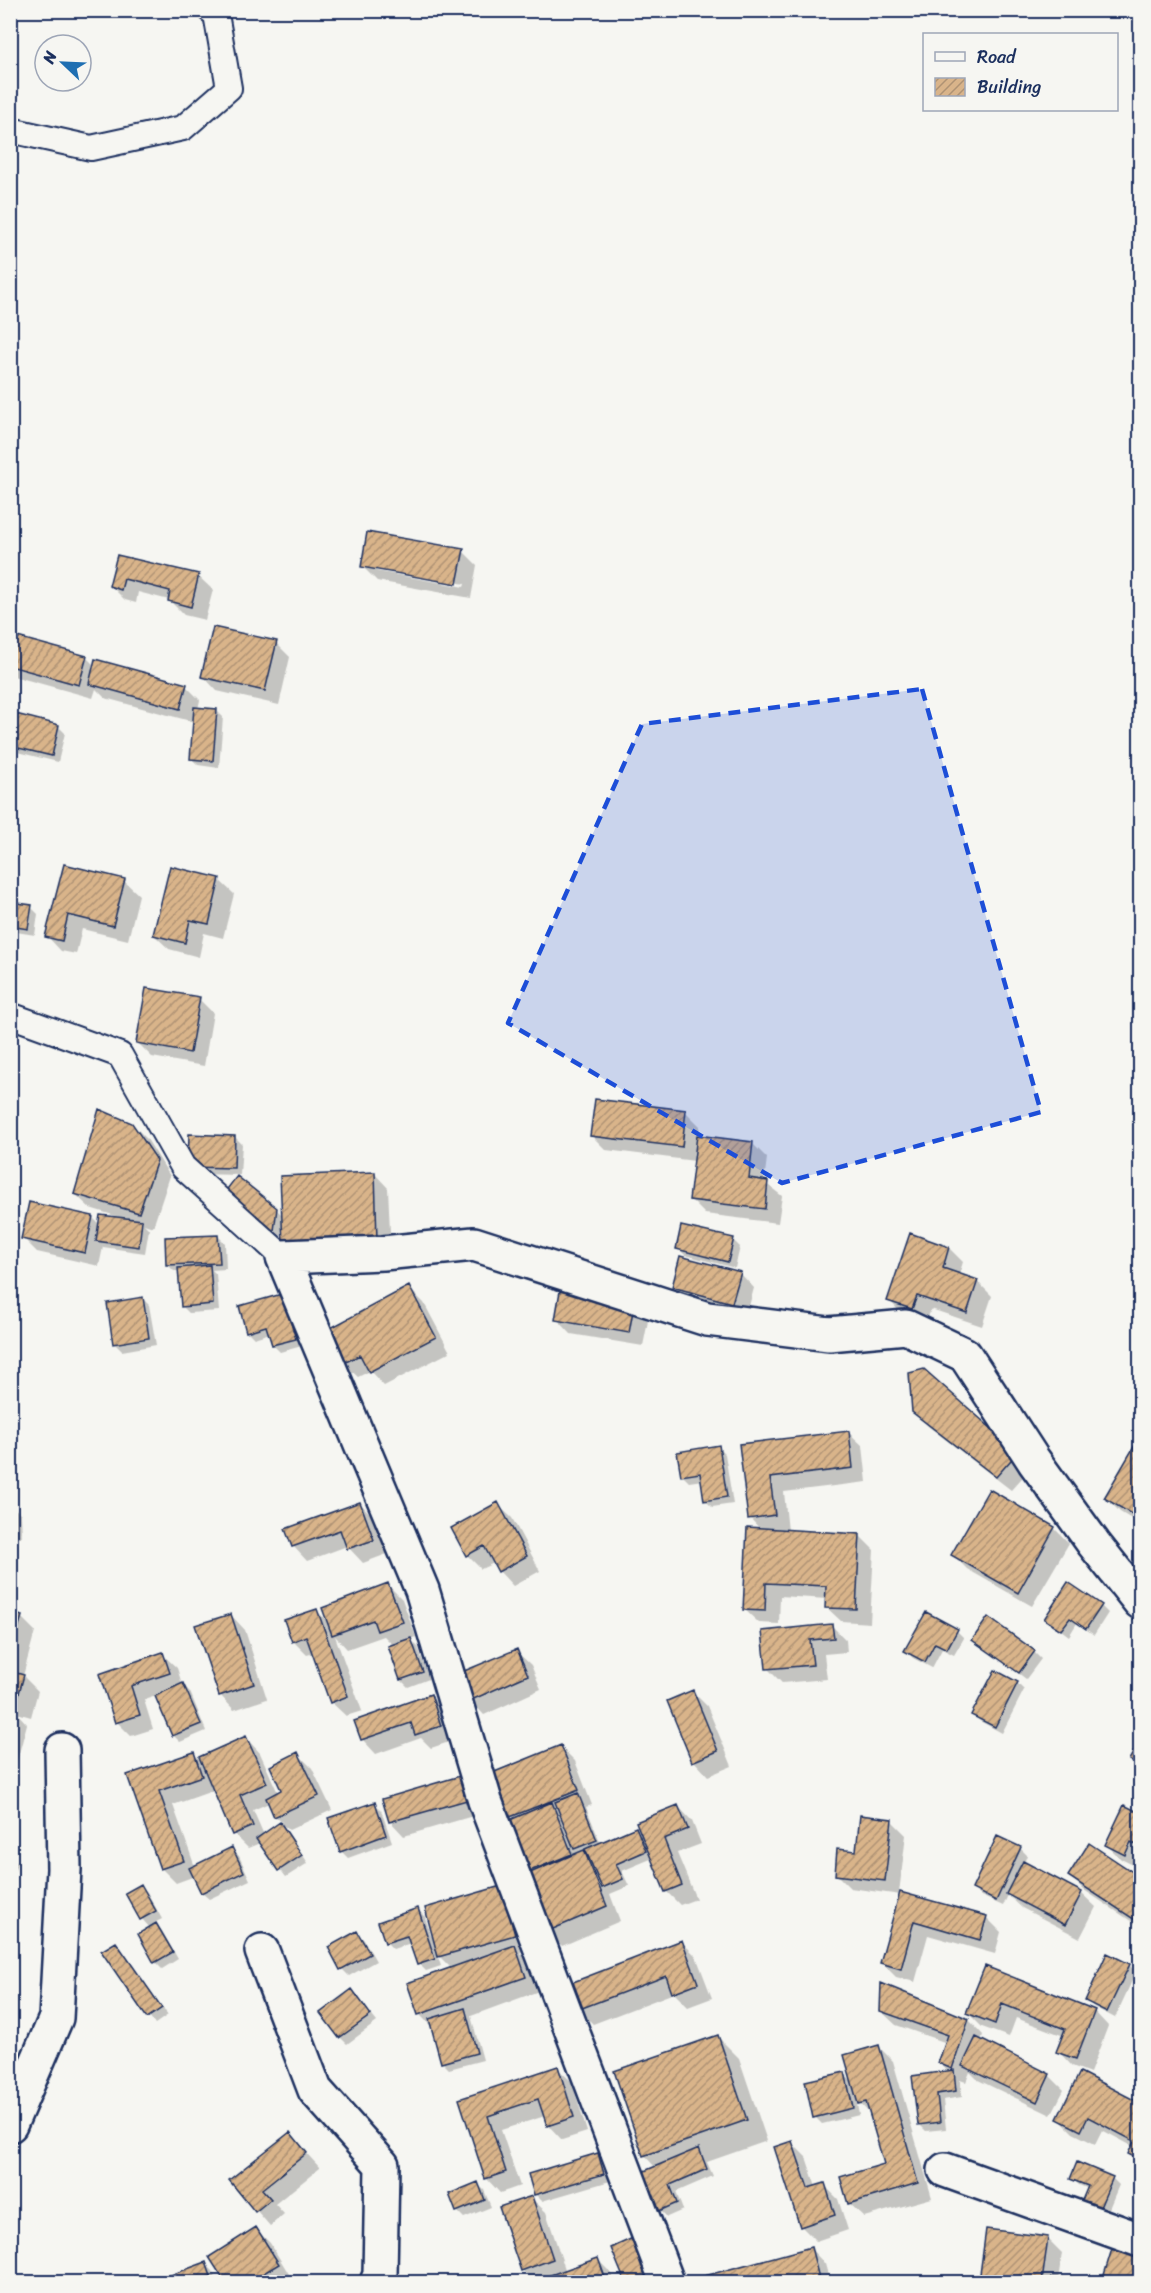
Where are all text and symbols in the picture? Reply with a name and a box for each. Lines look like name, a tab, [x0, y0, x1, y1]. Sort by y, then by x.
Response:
north arrow	[33, 33, 93, 93]
legend	[923, 33, 1118, 111]
text: Road	[977, 41, 1017, 73]
text: N	[34, 46, 66, 69]
text: Building	[977, 71, 1041, 103]

